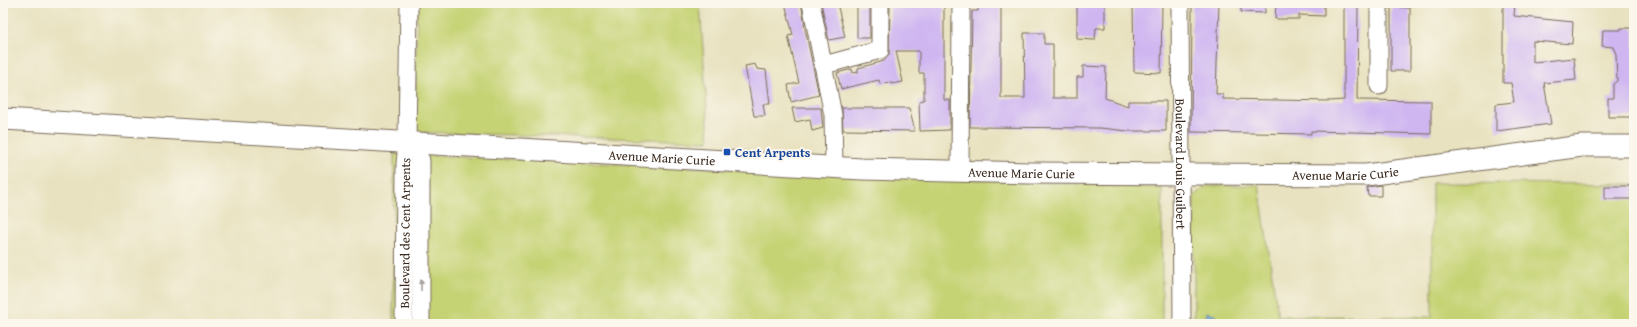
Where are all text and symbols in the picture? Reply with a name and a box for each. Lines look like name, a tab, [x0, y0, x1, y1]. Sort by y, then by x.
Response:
street label: Boulevard Louis Guibert	[1171, 98, 1190, 230]
place label: Cent Arpents	[735, 143, 811, 162]
street label: Avenue Marie Curie	[608, 145, 716, 170]
marker: Cent Arpents	[722, 147, 732, 157]
street label: Boulevard des Cent Arpents	[395, 157, 416, 308]
street label: Avenue Marie Curie	[1292, 162, 1400, 185]
street label: Avenue Marie Curie	[968, 163, 1075, 183]
one-way arrow	[418, 278, 424, 291]

